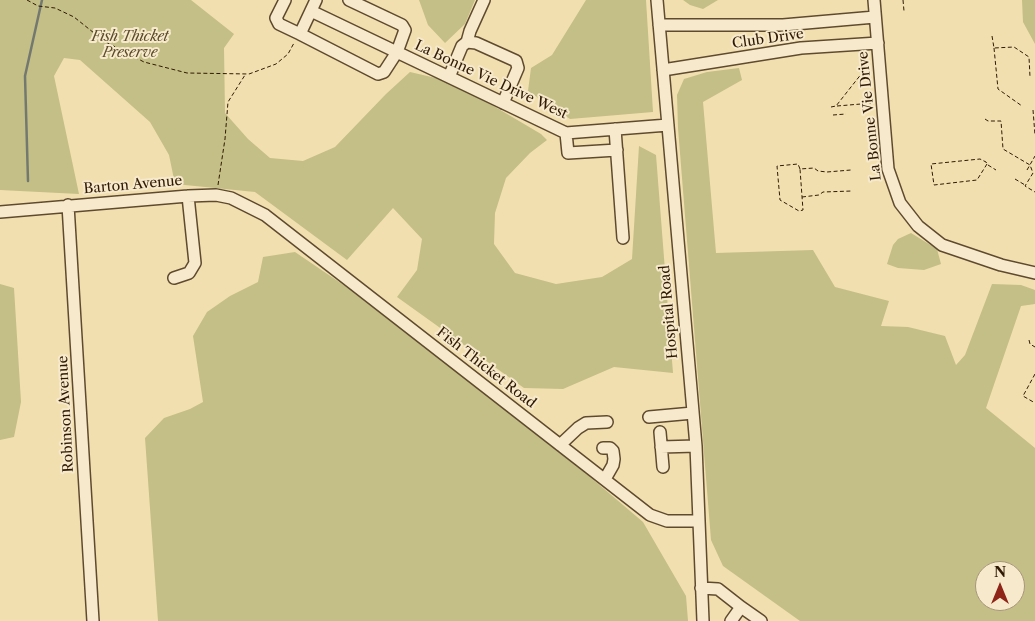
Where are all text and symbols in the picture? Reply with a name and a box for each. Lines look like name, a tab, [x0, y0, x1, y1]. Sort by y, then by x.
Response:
street label: Club Drive	[731, 26, 805, 52]
park label: Fish Thicket Preserve	[92, 29, 168, 62]
street label: La Bonne Vie Drive West	[412, 37, 570, 123]
street label: La Bonne Vie Drive	[855, 50, 885, 182]
street label: Barton Avenue	[83, 172, 183, 198]
street label: Hospital Road	[657, 264, 681, 360]
street label: Fish Thicket Road	[433, 324, 539, 412]
street label: Robinson Avenue	[55, 355, 77, 473]
north arrow	[975, 561, 1025, 611]
text: N	[994, 563, 1006, 581]

